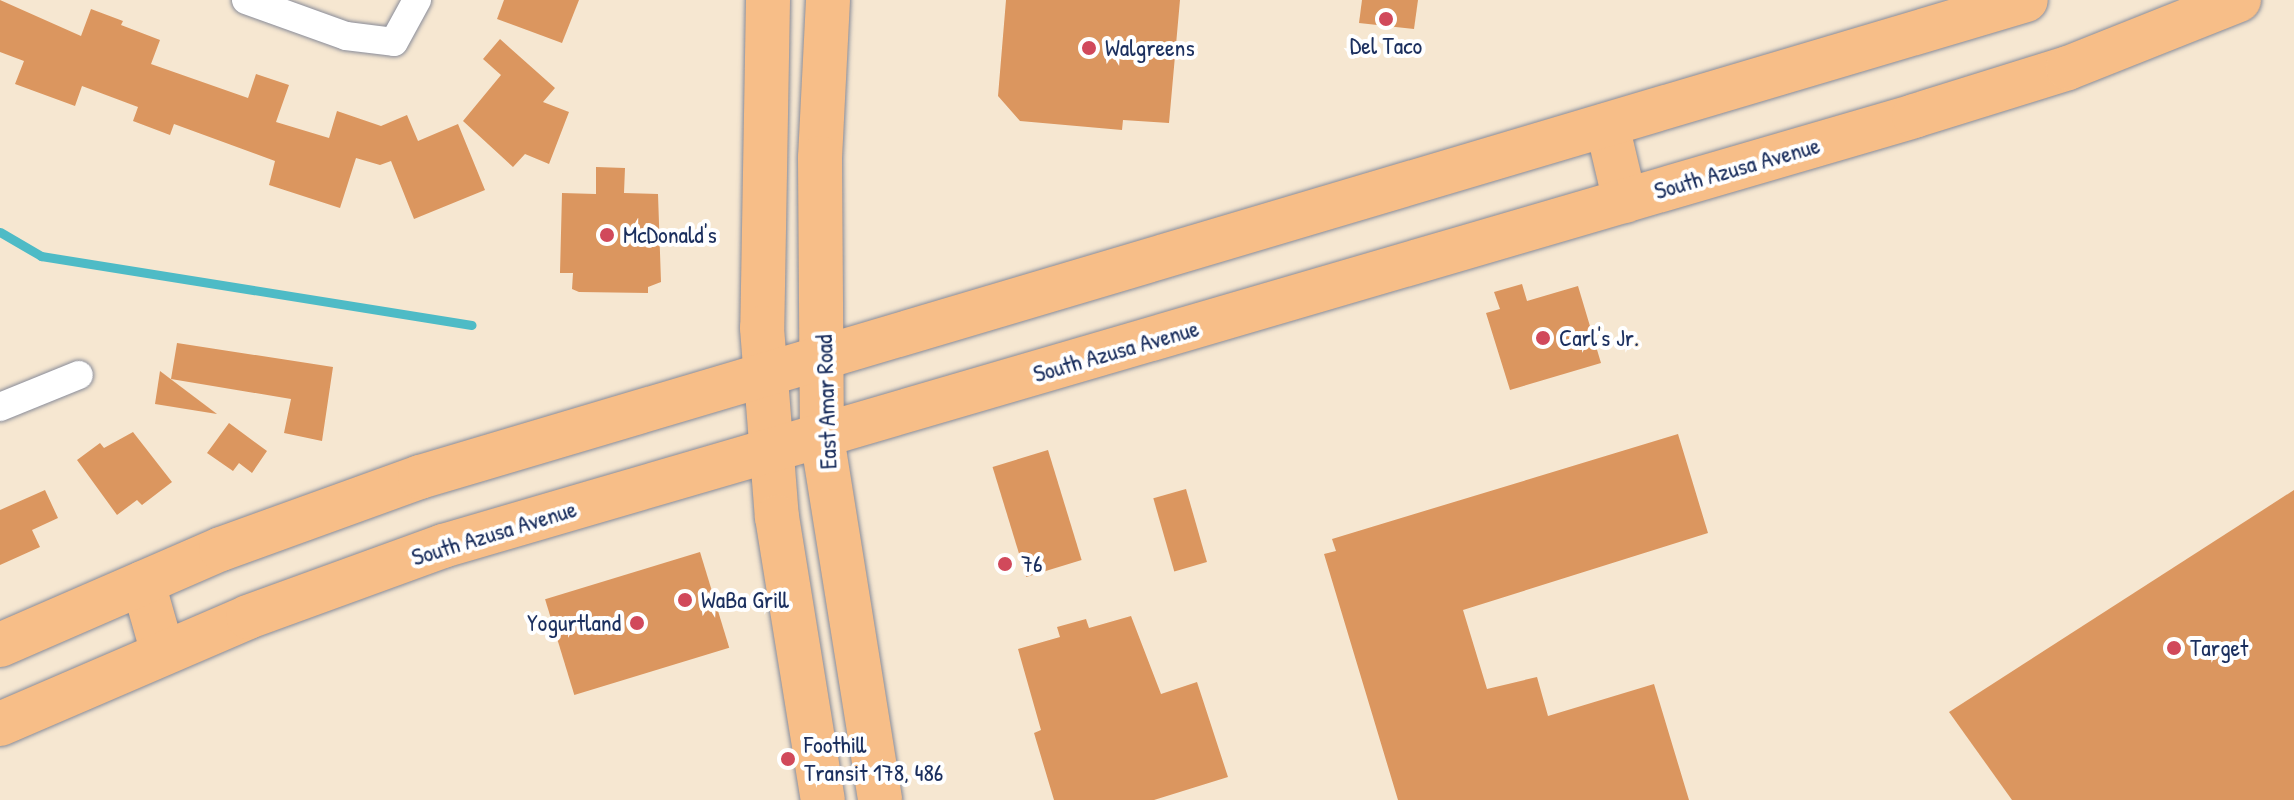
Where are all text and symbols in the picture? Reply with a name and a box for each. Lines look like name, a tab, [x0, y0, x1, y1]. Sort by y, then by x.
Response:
marker: Del Taco	[1377, 10, 1395, 28]
place label: Del Taco	[1350, 32, 1422, 60]
place label: Walgreens	[1105, 34, 1195, 62]
marker: Walgreens	[1080, 39, 1098, 57]
street label: South Azusa Avenue	[1651, 131, 1823, 205]
place label: McDonald's	[623, 221, 717, 249]
marker: McDonald's	[598, 226, 616, 244]
street label: South Azusa Avenue	[1030, 314, 1202, 388]
place label: Carl's Jr.	[1559, 324, 1639, 352]
marker: Carl's Jr.	[1534, 329, 1552, 347]
street label: East Amar Road	[809, 334, 843, 470]
street label: South Azusa Avenue	[408, 494, 580, 572]
place label: 76	[1021, 550, 1042, 578]
marker: 76	[996, 555, 1014, 573]
place label: WaBa Grill	[701, 586, 789, 614]
marker: WaBa Grill	[676, 591, 694, 609]
place label: Yogurtland	[527, 609, 621, 637]
marker: Yogurtland	[628, 614, 646, 632]
place label: Target	[2190, 634, 2248, 662]
marker: Target	[2165, 639, 2183, 657]
place label: Foothill Transit 178, 486	[804, 731, 943, 787]
marker: Foothill Transit 178, 486	[779, 750, 797, 768]

